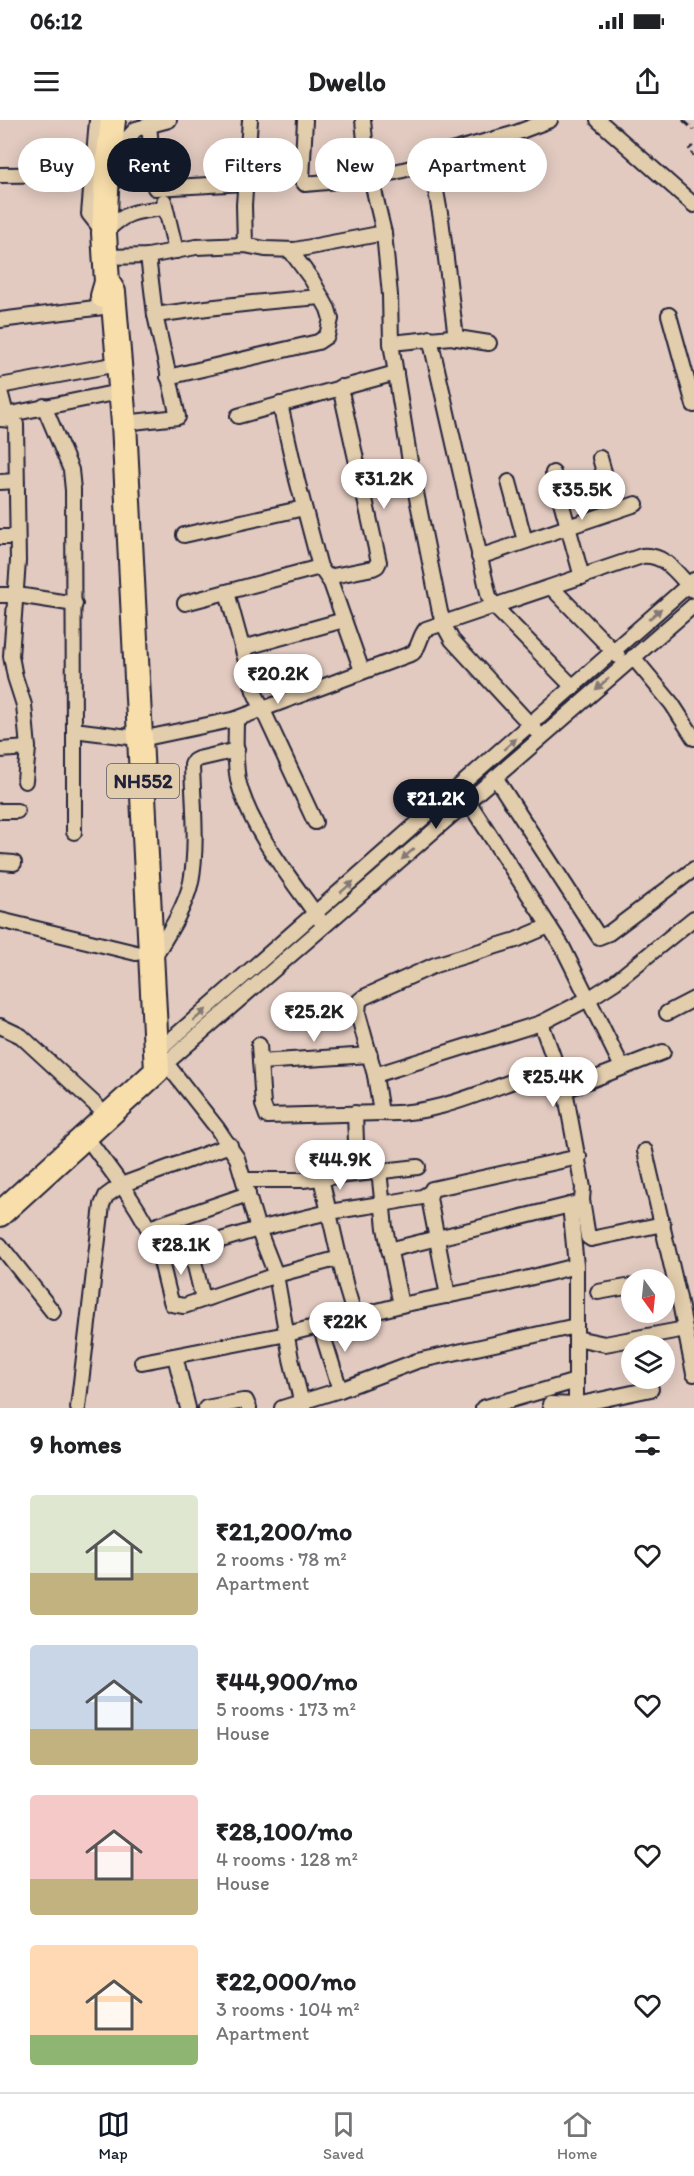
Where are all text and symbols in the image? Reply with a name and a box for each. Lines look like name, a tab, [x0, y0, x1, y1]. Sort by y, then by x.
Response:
text: 06:12	[30, 8, 82, 35]
icon: menu	[30, 65, 63, 98]
text: Dwello	[308, 65, 386, 98]
icon: share	[631, 65, 664, 98]
chip: Buy	[18, 138, 95, 192]
chip: Rent	[107, 138, 191, 192]
chip: Filters	[203, 138, 303, 192]
chip: New	[315, 138, 395, 192]
chip: Apartment	[407, 138, 547, 192]
pin: ₹31.2K	[335, 459, 433, 510]
text: ₹31.2K	[355, 466, 413, 490]
pin: ₹35.5K	[533, 470, 631, 521]
text: ₹35.5K	[552, 477, 612, 501]
one-way arrow	[647, 608, 662, 621]
pin: ₹20.2K	[229, 654, 327, 705]
text: ₹20.2K	[248, 661, 308, 685]
one-way arrow	[594, 678, 610, 691]
one-way arrow	[502, 737, 517, 751]
road number: NH552	[107, 764, 179, 798]
pin: ₹21.2K	[387, 779, 485, 830]
text: ₹21.2K	[407, 786, 465, 810]
one-way arrow	[400, 847, 415, 861]
one-way arrow	[339, 881, 354, 894]
pin: ₹25.2K	[265, 992, 363, 1043]
text: ₹25.2K	[285, 999, 344, 1023]
one-way arrow	[192, 1009, 207, 1022]
pin: ₹25.4K	[504, 1057, 602, 1108]
text: ₹25.4K	[523, 1064, 583, 1088]
pin: ₹44.9K	[291, 1140, 389, 1191]
text: ₹44.9K	[309, 1147, 371, 1171]
pin: ₹28.1K	[132, 1225, 230, 1276]
text: ₹28.1K	[152, 1232, 210, 1256]
north arrow	[621, 1269, 675, 1323]
map controls	[621, 1269, 675, 1389]
pin: ₹22K	[309, 1302, 381, 1353]
text: ₹22K	[323, 1309, 367, 1333]
button: layers	[621, 1335, 675, 1389]
text: 9 homes	[30, 1428, 122, 1460]
icon: filters	[631, 1428, 664, 1461]
text: ₹21,200/mo	[216, 1515, 352, 1547]
icon: home	[78, 1519, 150, 1591]
icon: heart	[631, 1539, 664, 1572]
text: 2 rooms · 78 m²	[216, 1547, 347, 1571]
text: Apartment	[216, 1571, 309, 1595]
text: ₹44,900/mo	[216, 1665, 358, 1697]
icon: home	[78, 1669, 150, 1741]
icon: heart	[631, 1689, 664, 1722]
text: 5 rooms · 173 m²	[216, 1697, 356, 1721]
text: House	[216, 1721, 270, 1745]
text: ₹28,100/mo	[216, 1815, 353, 1847]
icon: home	[78, 1819, 150, 1891]
icon: heart	[631, 1839, 664, 1872]
text: 4 rooms · 128 m²	[216, 1847, 358, 1871]
text: House	[216, 1871, 270, 1895]
text: ₹22,000/mo	[216, 1965, 356, 1997]
icon: home	[78, 1969, 150, 2041]
icon: heart	[631, 1989, 664, 2022]
text: 3 rooms · 104 m²	[216, 1997, 360, 2021]
text: Apartment	[216, 2021, 309, 2045]
tab: Map	[97, 2108, 130, 2163]
tab: Saved	[323, 2108, 364, 2163]
tab: Home	[557, 2108, 597, 2163]

